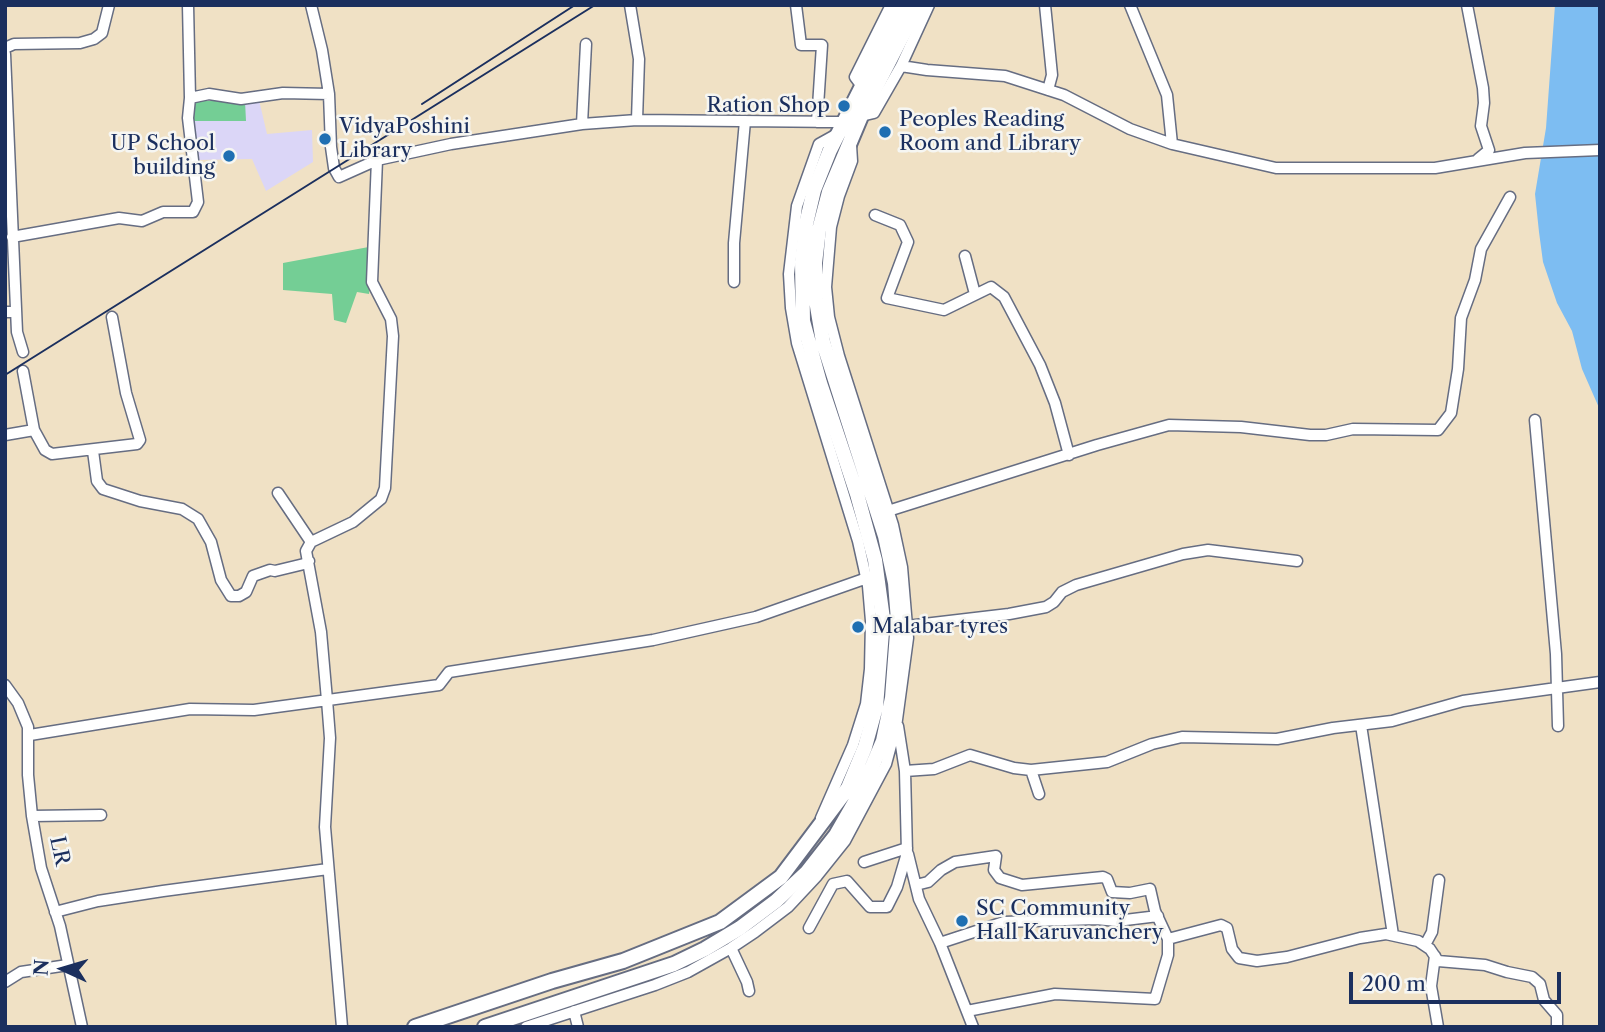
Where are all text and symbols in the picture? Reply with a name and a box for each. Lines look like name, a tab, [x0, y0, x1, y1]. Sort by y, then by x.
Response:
place label: Ration Shop	[707, 93, 830, 119]
marker: Ration Shop	[836, 98, 852, 114]
place label: Peoples Reading Room and Library	[899, 107, 1081, 157]
place label: VidyaPoshini Library	[339, 114, 470, 164]
marker: Peoples Reading Room and Library	[877, 124, 893, 140]
place label: UP School building	[111, 131, 215, 181]
marker: VidyaPoshini Library	[317, 131, 333, 147]
marker: UP School building	[221, 148, 237, 164]
place label: Malabar tyres	[872, 614, 1008, 640]
marker: Malabar tyres	[850, 619, 866, 635]
street label: LR	[44, 834, 74, 868]
place label: SC Community Hall Karuvanchery	[976, 896, 1163, 946]
marker: SC Community Hall Karuvanchery	[954, 913, 970, 929]
north arrow	[28, 934, 98, 1004]
text: N	[30, 958, 54, 977]
scale bar	[1353, 958, 1565, 1002]
text: 200 m	[1362, 971, 1426, 996]

